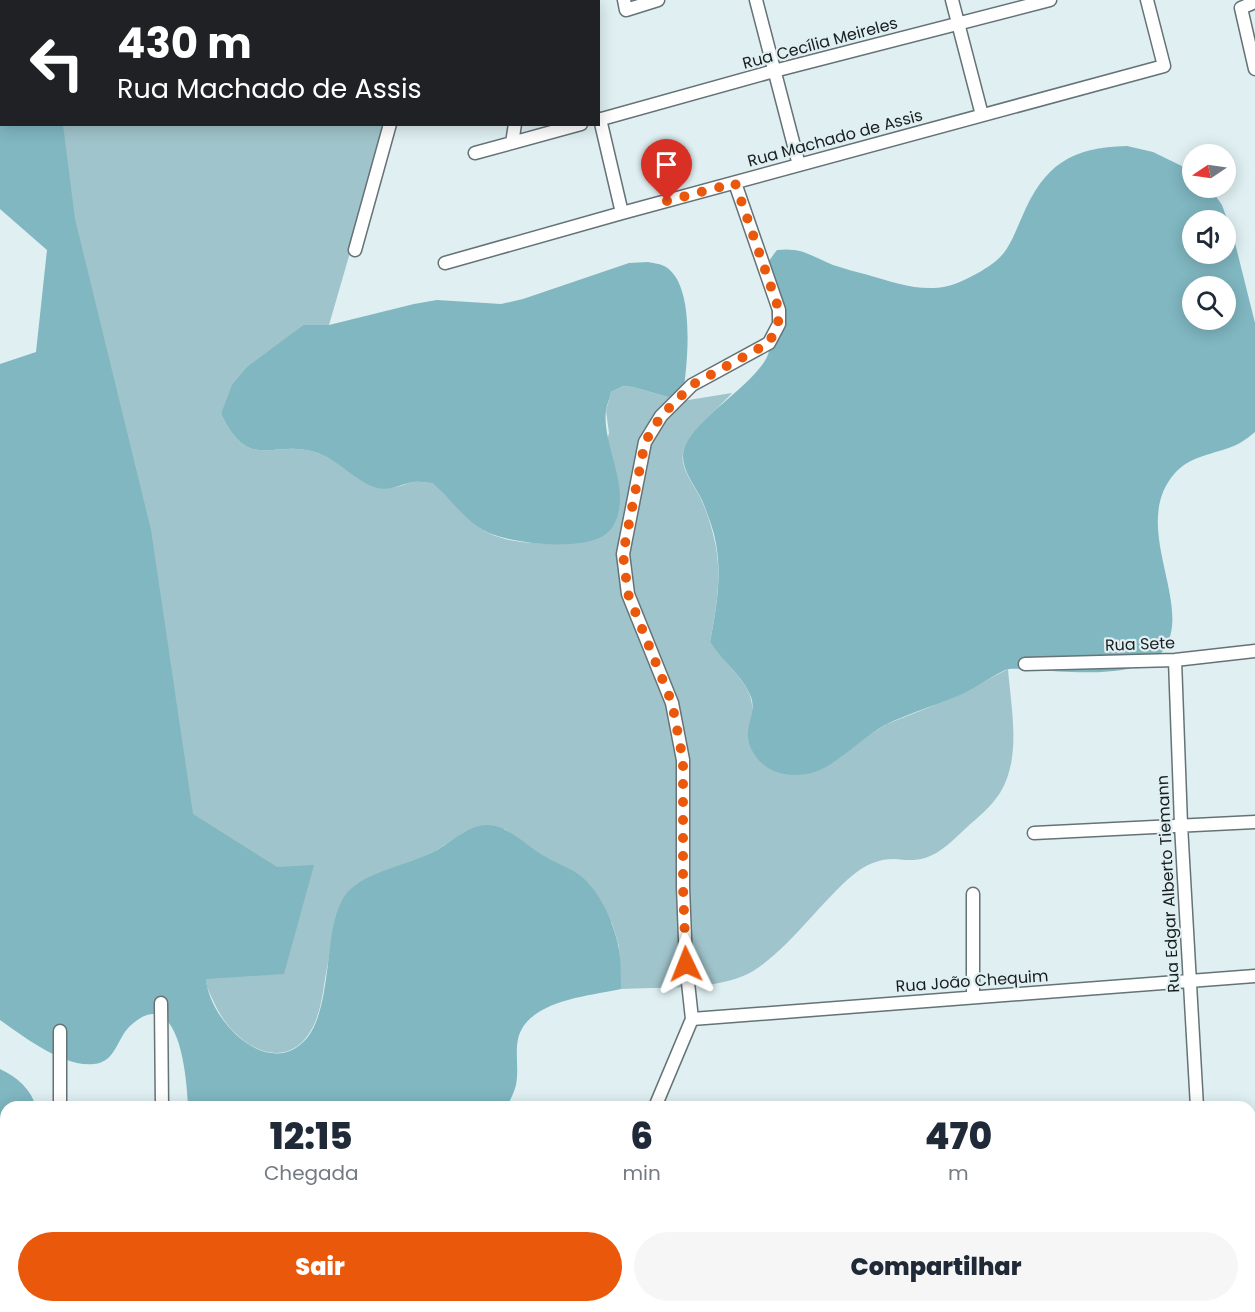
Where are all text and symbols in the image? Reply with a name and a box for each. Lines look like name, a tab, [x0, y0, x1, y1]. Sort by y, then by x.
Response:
street label: Rua Cecília Meireles	[740, 11, 900, 75]
text: 430 m	[117, 14, 252, 73]
icon: left	[18, 24, 96, 102]
text: Rua Machado de Assis	[117, 70, 422, 107]
street label: Rua Machado de Assis	[745, 104, 925, 172]
pin	[641, 139, 692, 201]
north arrow	[1182, 144, 1236, 198]
map controls	[1182, 144, 1236, 330]
icon: arrive	[650, 148, 683, 181]
button: sound	[1182, 210, 1236, 264]
button: search	[1182, 276, 1236, 330]
street label: Rua Sete	[1105, 631, 1176, 657]
street label: Rua Edgar Alberto Tiemann	[1151, 775, 1185, 993]
position arrow	[654, 932, 718, 996]
street label: Rua João Chequim	[895, 964, 1049, 998]
text: 12:15	[270, 1111, 353, 1162]
text: 6	[630, 1111, 653, 1162]
text: 470	[925, 1111, 992, 1162]
text: Chegada	[264, 1159, 359, 1187]
text: min	[623, 1159, 661, 1187]
text: m	[948, 1159, 969, 1187]
button: Sair	[18, 1232, 622, 1301]
button: Compartilhar	[634, 1232, 1238, 1301]

